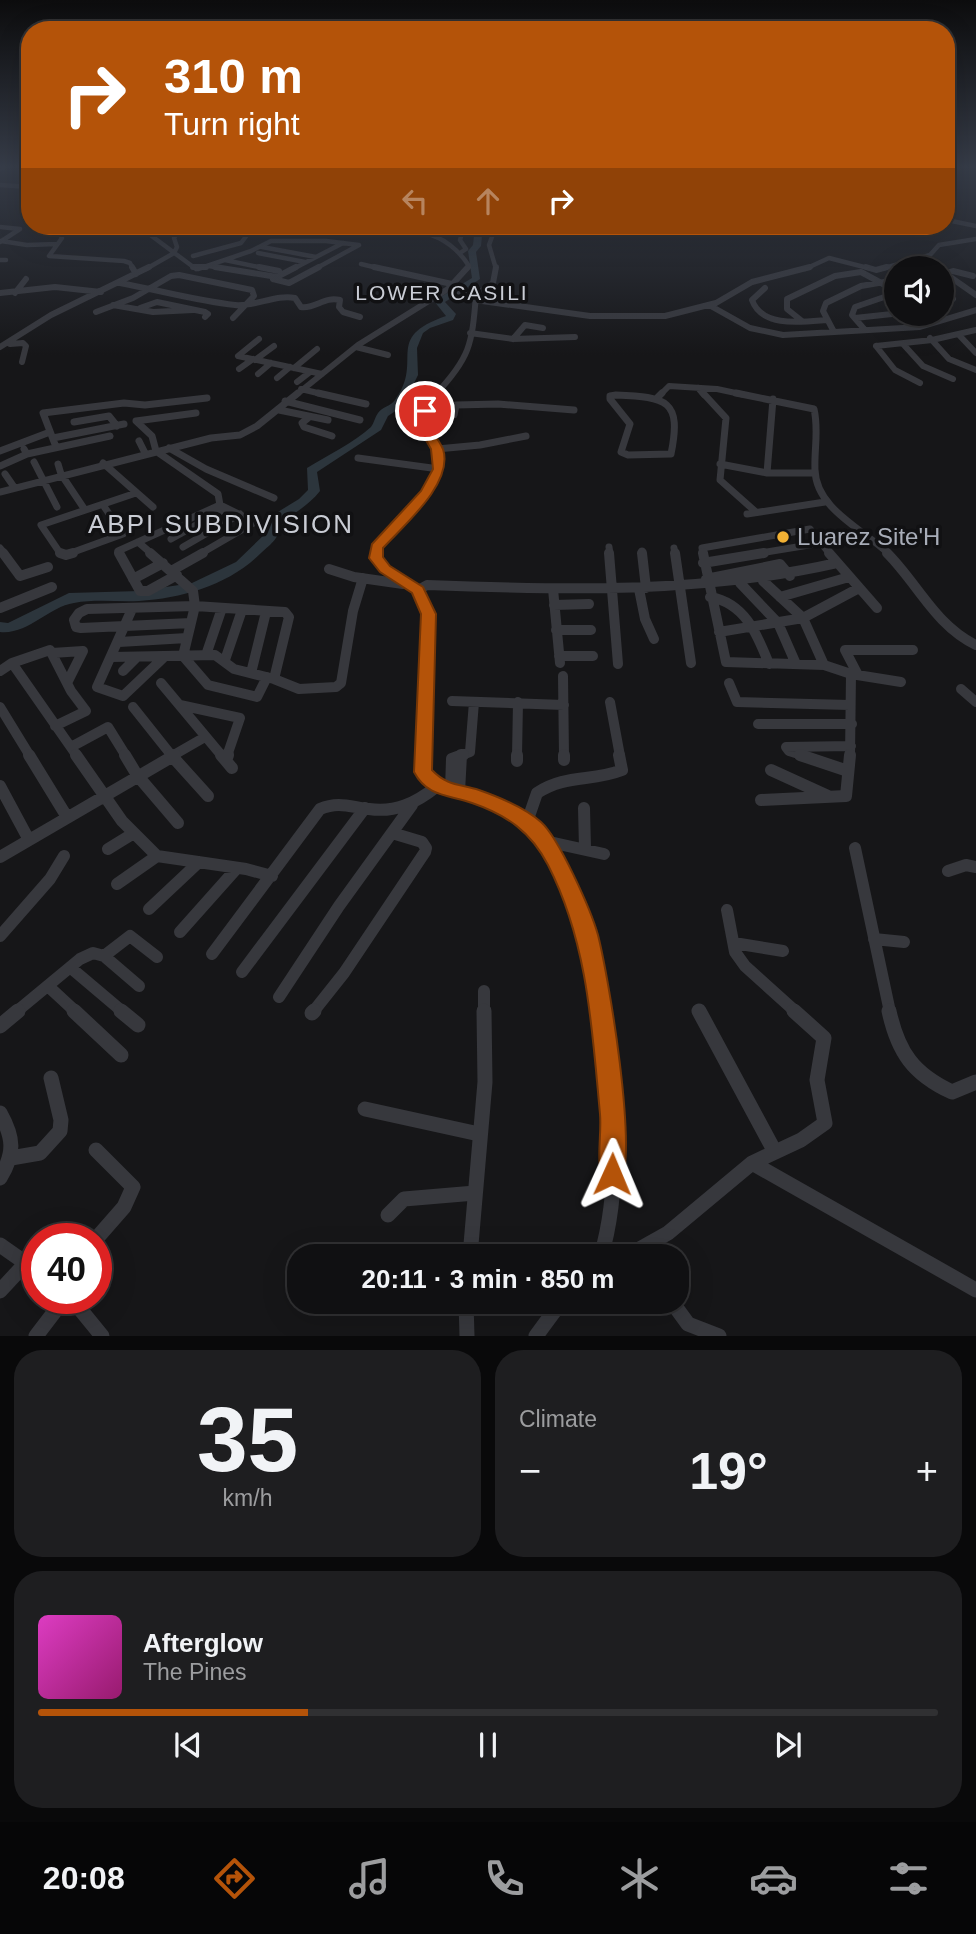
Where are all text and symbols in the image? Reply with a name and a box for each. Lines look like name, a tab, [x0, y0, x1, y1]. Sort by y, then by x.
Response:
icon: right	[49, 49, 140, 140]
text: 310 m	[164, 49, 303, 103]
text: Turn right	[164, 106, 300, 142]
icon: left	[396, 182, 434, 220]
icon: ahead	[469, 182, 507, 220]
icon: right	[542, 182, 580, 220]
map controls	[884, 256, 954, 326]
button: sound	[884, 256, 954, 326]
district label: LOWER CASILI	[355, 281, 529, 304]
pin	[395, 381, 455, 441]
icon: arrive	[406, 392, 444, 430]
district label: ABPI SUBDIVISION	[88, 509, 354, 539]
place label: Luarez Site'H	[797, 523, 940, 550]
marker: Luarez Site'H	[775, 529, 791, 545]
position arrow	[575, 1137, 649, 1211]
speed limit sign: 40	[21, 1223, 112, 1314]
text: 20:11 · 3 min · 850 m	[362, 1264, 614, 1294]
text: 35	[197, 1389, 298, 1490]
text: Climate	[519, 1406, 597, 1432]
text: 19°	[689, 1442, 768, 1500]
text: −	[519, 1450, 541, 1492]
text: +	[916, 1450, 938, 1492]
text: km/h	[223, 1485, 272, 1511]
text: Afterglow	[143, 1628, 263, 1658]
text: The Pines	[143, 1659, 247, 1685]
icon: previous	[169, 1726, 207, 1764]
icon: pause	[469, 1726, 507, 1764]
icon: next	[769, 1726, 807, 1764]
icon: directions	[210, 1854, 259, 1903]
icon: music	[345, 1854, 394, 1903]
icon: phone	[480, 1854, 529, 1903]
icon: climate	[615, 1854, 664, 1903]
icon: car	[749, 1854, 798, 1903]
icon: filters	[884, 1854, 933, 1903]
text: 20:08	[43, 1860, 125, 1896]

